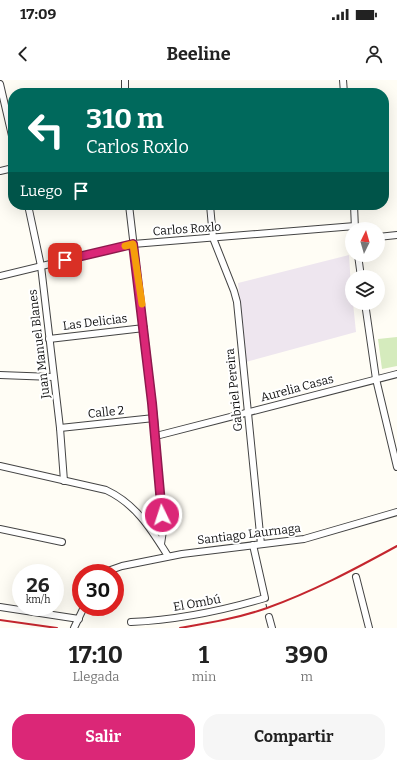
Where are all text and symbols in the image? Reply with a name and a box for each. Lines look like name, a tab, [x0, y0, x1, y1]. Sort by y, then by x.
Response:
text: 17:09	[20, 5, 56, 23]
icon: back	[12, 43, 34, 65]
text: Beeline	[166, 43, 231, 65]
icon: person	[363, 43, 385, 65]
text: 310 m	[86, 102, 164, 135]
icon: left	[20, 104, 72, 156]
text: Carlos Roxlo	[86, 136, 189, 158]
icon: arrive	[70, 180, 92, 202]
text: Luego	[20, 182, 62, 200]
street label: Carlos Roxlo	[152, 220, 222, 238]
north arrow	[345, 222, 385, 262]
map controls	[345, 222, 385, 310]
pin	[48, 243, 82, 277]
icon: arrive	[54, 249, 76, 271]
button: layers	[345, 270, 385, 310]
street label: Juan Manuel Blanes	[25, 288, 53, 400]
street label: Las Delicias	[62, 311, 128, 333]
street label: Gabriel Pereira	[223, 347, 245, 432]
street label: Aurelia Casas	[259, 371, 335, 404]
street label: Calle 2	[87, 403, 125, 421]
position arrow	[141, 494, 183, 536]
street label: Santiago Laurnaga	[196, 521, 302, 547]
speed limit sign: 30	[72, 564, 124, 616]
text: 26	[26, 573, 50, 597]
street label: El Ombú	[172, 592, 222, 614]
text: km/h	[26, 594, 50, 606]
text: 17:10	[69, 641, 123, 669]
text: 1	[199, 641, 209, 669]
text: 390	[285, 641, 328, 669]
text: Llegada	[72, 669, 119, 684]
text: min	[192, 669, 216, 684]
text: m	[300, 669, 313, 684]
button: Salir	[12, 714, 195, 760]
button: Compartir	[203, 714, 385, 760]

